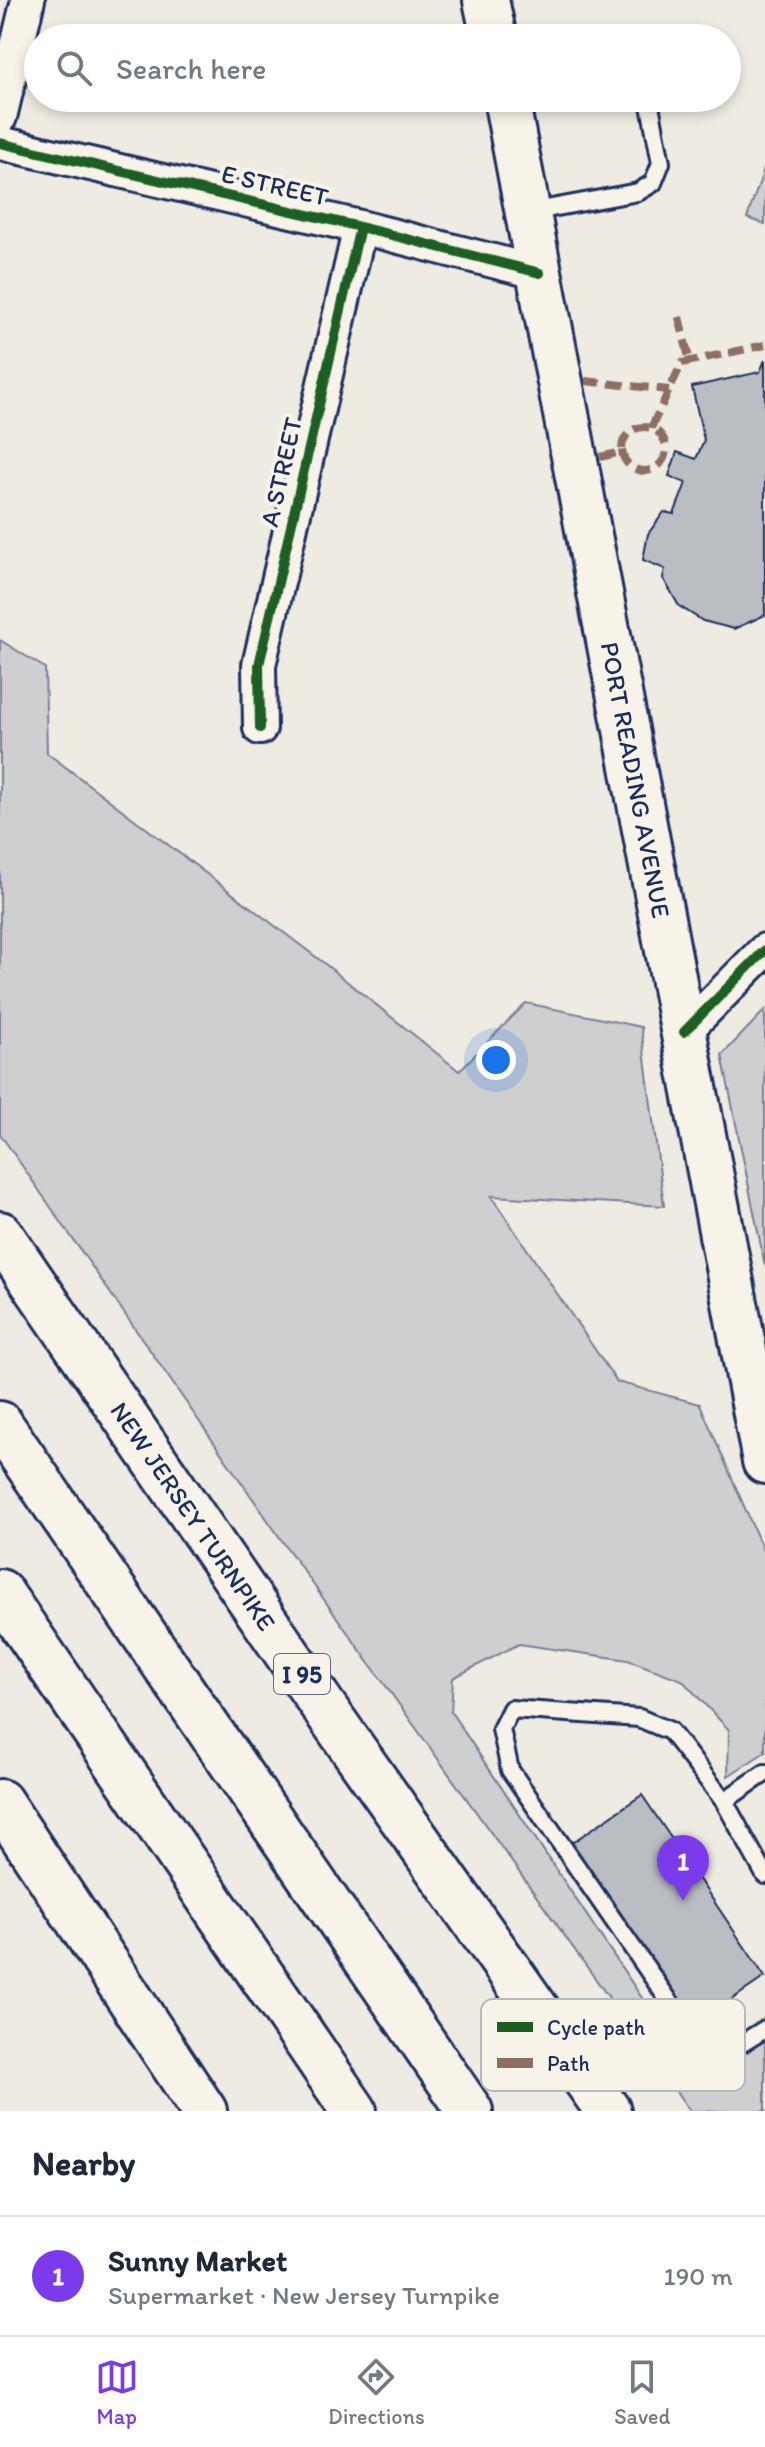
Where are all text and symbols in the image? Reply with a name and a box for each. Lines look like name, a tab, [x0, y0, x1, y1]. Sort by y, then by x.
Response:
search box	[24, 24, 741, 112]
icon: search	[52, 46, 96, 90]
text: Search here	[116, 50, 266, 87]
street label: E STREET	[218, 157, 332, 213]
street label: A STREET	[253, 414, 309, 530]
street label: PORT READING AVENUE	[594, 639, 677, 921]
your location	[476, 1040, 516, 1080]
street label: NEW JERSEY TURNPIKE	[104, 1396, 283, 1637]
road number: I 95	[274, 1654, 330, 1694]
pin: 1	[657, 1835, 709, 1901]
legend	[481, 1999, 745, 2091]
text: Cycle path	[547, 2014, 646, 2041]
text: Path	[547, 2050, 590, 2077]
text: Nearby	[32, 2143, 135, 2184]
text: Sunny Market	[108, 2242, 287, 2279]
text: 1	[52, 2260, 64, 2292]
text: 190 m	[664, 2260, 733, 2292]
text: Supermarket · New Jersey Turnpike	[108, 2279, 500, 2311]
tab: Map	[95, 2355, 139, 2430]
tab: Directions	[328, 2355, 425, 2430]
tab: Saved	[614, 2355, 670, 2430]

